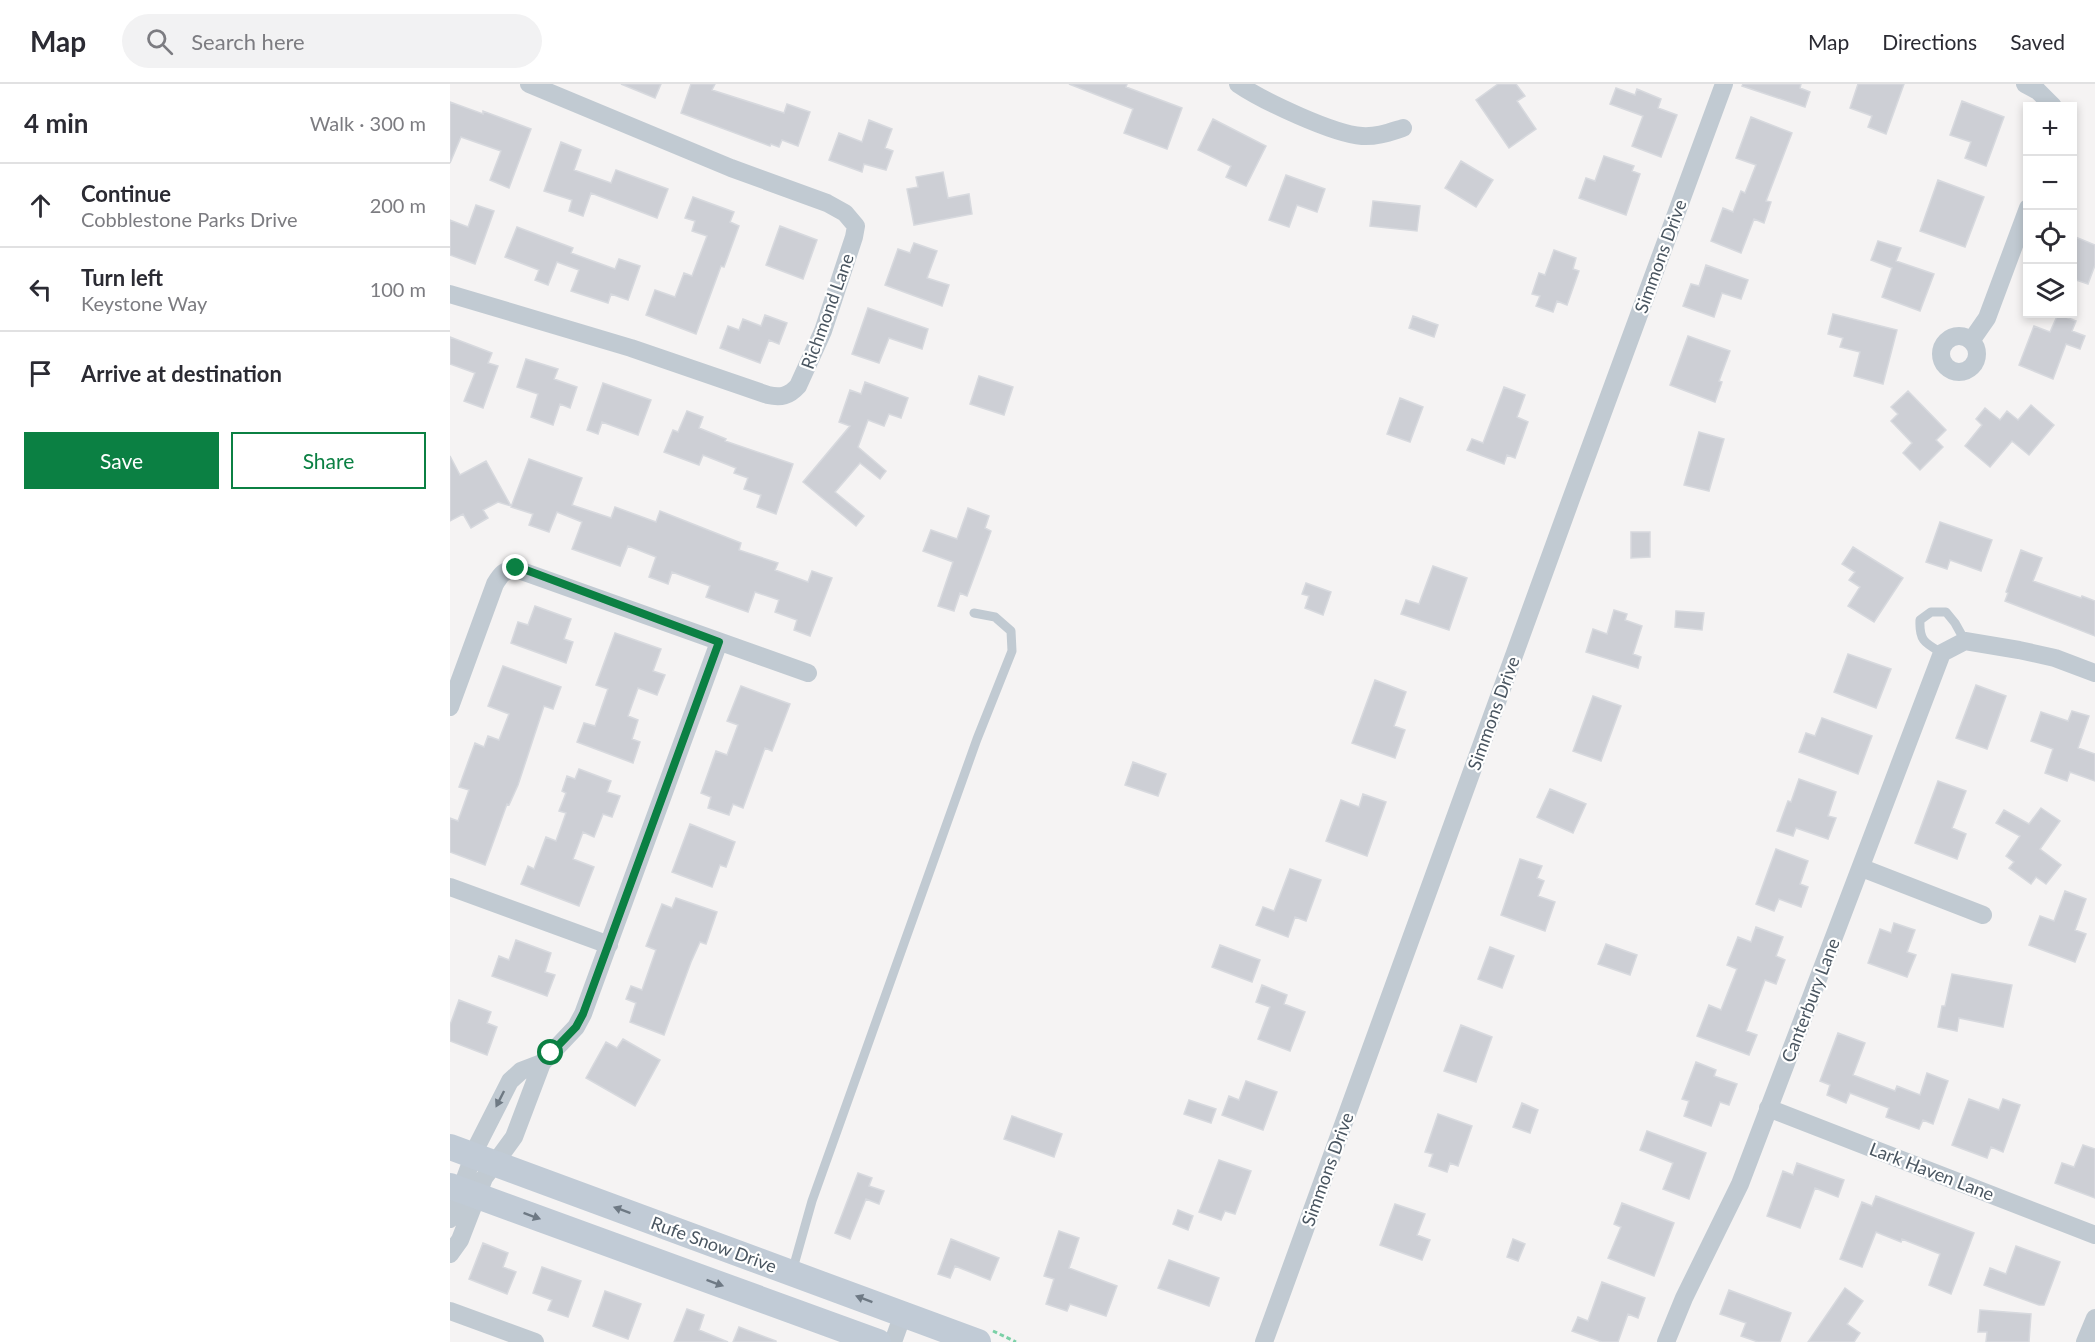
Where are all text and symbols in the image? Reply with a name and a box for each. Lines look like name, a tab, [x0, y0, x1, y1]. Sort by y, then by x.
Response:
search box	[122, 14, 542, 68]
text: Map	[30, 24, 86, 58]
icon: search	[143, 25, 176, 58]
text: Search here	[191, 28, 305, 55]
text: Map	[1808, 29, 1849, 54]
text: Directions	[1882, 29, 1977, 54]
text: Saved	[2010, 29, 2065, 54]
map controls	[2023, 102, 2077, 318]
button: +	[2023, 102, 2077, 156]
text: 4 min	[24, 107, 88, 139]
text: Walk · 300 m	[310, 111, 426, 135]
button: −	[2023, 156, 2077, 210]
text: Continue	[81, 180, 171, 207]
icon: ahead	[24, 189, 57, 222]
text: 200 m	[370, 193, 426, 217]
street label: Simmons Drive	[1629, 196, 1691, 316]
text: Cobblestone Parks Drive	[81, 207, 298, 231]
button: locate	[2023, 210, 2077, 264]
street label: Richmond Lane	[796, 250, 858, 372]
text: Turn left	[81, 264, 163, 291]
button: layers	[2023, 264, 2077, 318]
icon: left	[24, 273, 57, 306]
text: 100 m	[370, 277, 426, 301]
text: Keystone Way	[81, 291, 207, 315]
icon: arrive	[24, 357, 57, 390]
text: Arrive at destination	[81, 360, 282, 387]
button: Save	[24, 432, 219, 489]
button: Share	[231, 432, 426, 489]
route end	[502, 554, 528, 580]
street label: Simmons Drive	[1462, 653, 1524, 773]
street label: Canterbury Lane	[1776, 935, 1844, 1065]
route start	[537, 1039, 563, 1065]
one-way arrow	[495, 1091, 505, 1108]
street label: Simmons Drive	[1296, 1109, 1358, 1229]
street label: Lark Haven Lane	[1867, 1137, 1997, 1205]
one-way arrow	[613, 1205, 631, 1214]
street label: Rufe Snow Drive	[648, 1211, 780, 1277]
one-way arrow	[523, 1212, 541, 1221]
one-way arrow	[706, 1279, 724, 1289]
one-way arrow	[855, 1294, 873, 1303]

